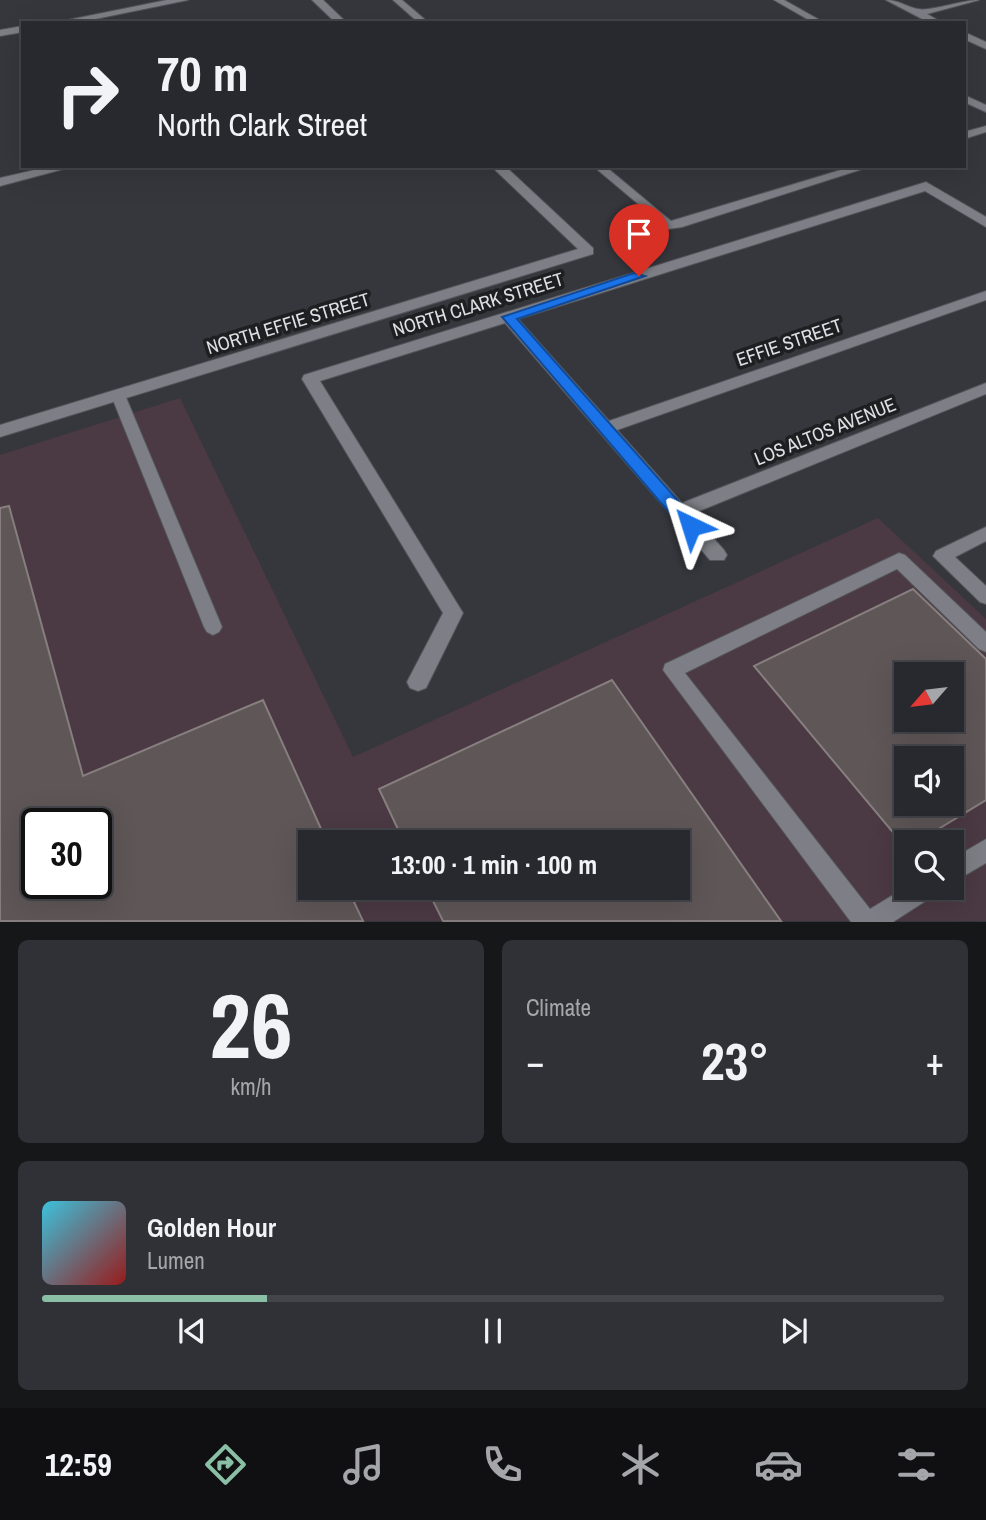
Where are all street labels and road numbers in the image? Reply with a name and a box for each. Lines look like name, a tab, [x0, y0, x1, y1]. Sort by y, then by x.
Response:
street label: NORTH CLARK STREET	[389, 266, 567, 342]
street label: NORTH EFFIE STREET	[203, 286, 373, 360]
street label: EFFIE STREET	[733, 312, 846, 372]
street label: LOS ALTOS AVENUE	[750, 391, 900, 471]

